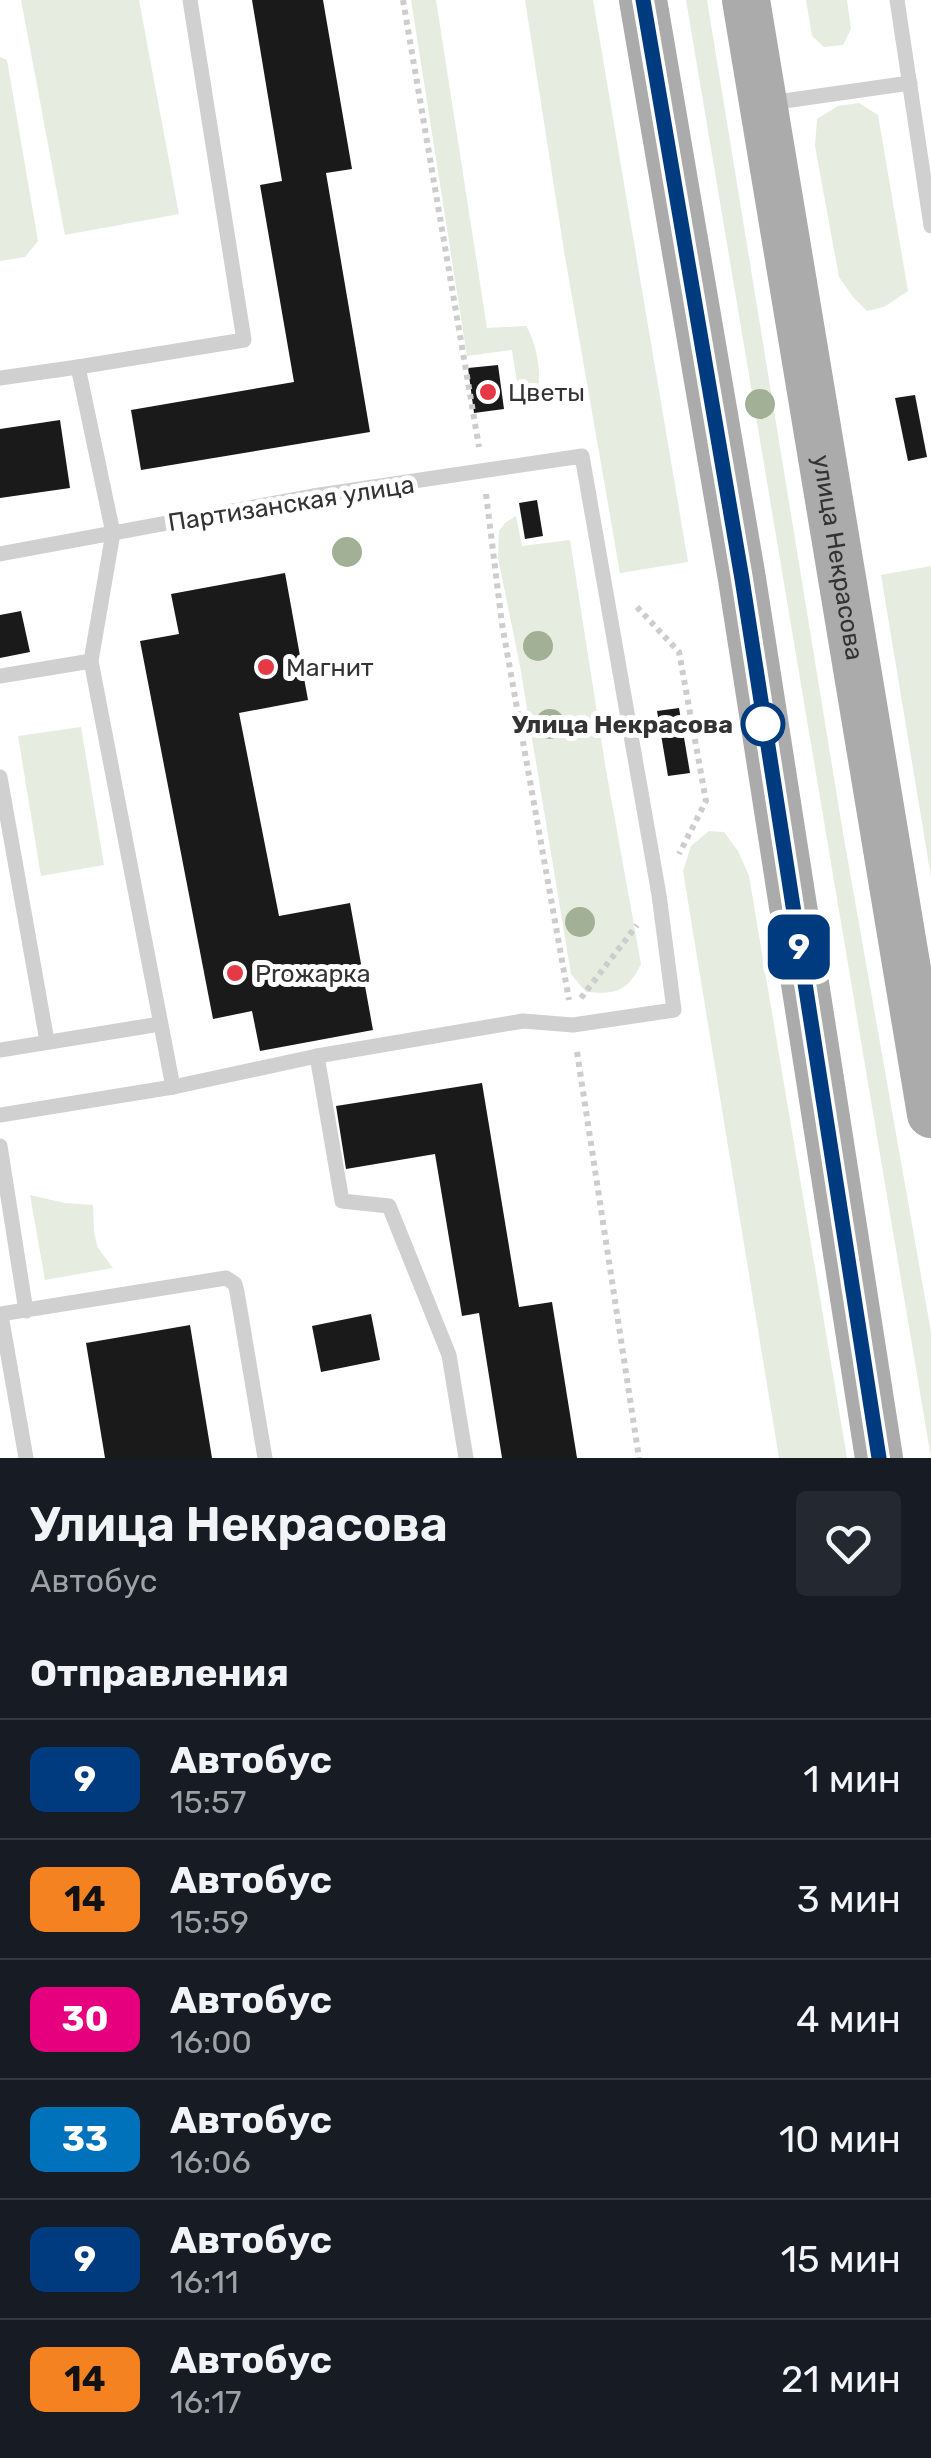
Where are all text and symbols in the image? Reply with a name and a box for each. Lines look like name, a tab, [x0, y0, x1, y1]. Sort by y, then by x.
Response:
place label: Цветы	[508, 378, 585, 407]
marker: Цветы	[477, 381, 499, 403]
street label: улица Некрасова	[807, 452, 869, 662]
street label: Партизанская улица	[166, 470, 416, 537]
place label: Магнит	[286, 653, 374, 682]
marker: Магнит	[255, 656, 277, 678]
marker: Улица Некрасова	[742, 703, 784, 745]
place label: Улица Некрасова	[512, 710, 733, 739]
line badge: 9	[766, 914, 832, 980]
text: 9	[788, 926, 810, 968]
place label: Proжарка	[255, 959, 371, 988]
marker: Proжарка	[224, 962, 246, 984]
button: heart	[796, 1491, 901, 1596]
text: Улица Некрасова	[30, 1496, 448, 1553]
text: Автобус	[30, 1562, 157, 1600]
text: Отправления	[30, 1650, 289, 1696]
text: Автобус	[170, 1737, 332, 1783]
text: 1 мин	[803, 1756, 901, 1802]
text: 9	[74, 1758, 96, 1800]
text: 15:57	[170, 1783, 246, 1821]
text: Автобус	[170, 1857, 332, 1903]
text: 3 мин	[797, 1876, 901, 1922]
text: 14	[64, 1878, 106, 1920]
text: 15:59	[170, 1903, 249, 1941]
text: Автобус	[170, 1977, 332, 2023]
text: 4 мин	[796, 1996, 901, 2042]
text: 30	[62, 1998, 108, 2040]
text: 16:00	[170, 2023, 252, 2061]
text: Автобус	[170, 2097, 332, 2143]
text: 10 мин	[779, 2116, 901, 2162]
text: 33	[62, 2118, 108, 2160]
text: 16:06	[170, 2143, 251, 2181]
text: Автобус	[170, 2217, 332, 2263]
text: 15 мин	[781, 2236, 901, 2282]
text: 9	[74, 2238, 96, 2280]
text: 16:11	[170, 2263, 239, 2301]
text: Автобус	[170, 2337, 332, 2383]
text: 21 мин	[781, 2356, 901, 2402]
text: 14	[64, 2358, 106, 2400]
text: 16:17	[170, 2383, 241, 2421]

